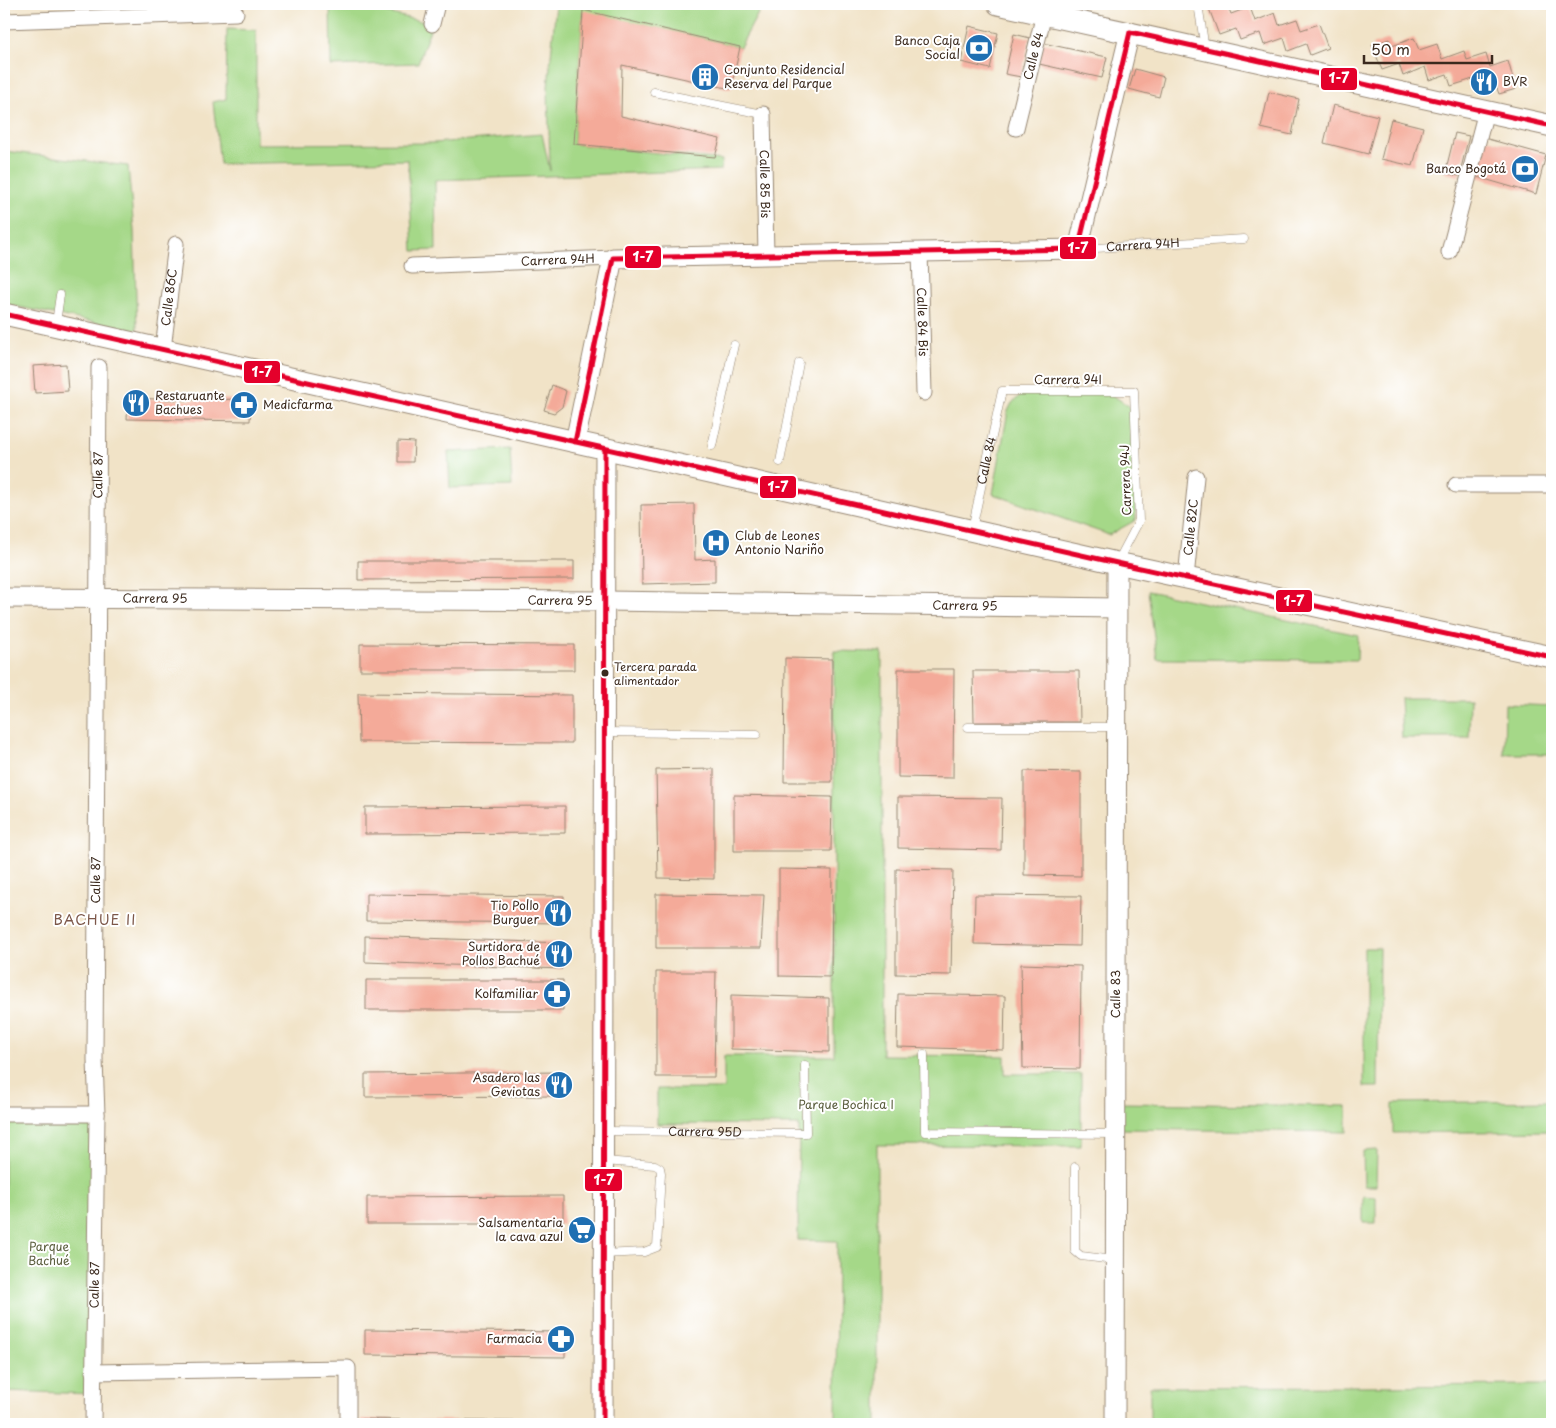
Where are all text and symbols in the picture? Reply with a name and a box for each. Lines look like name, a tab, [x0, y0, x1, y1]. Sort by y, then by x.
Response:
street label: Calle 84	[1018, 30, 1047, 82]
place label: Banco Caja Social	[894, 31, 960, 63]
scale bar	[1364, 32, 1491, 64]
bank icon: Banco Caja Social	[964, 33, 994, 63]
text: 50 m	[1371, 37, 1410, 60]
place label: Conjunto Residencial Reserva del Parque	[724, 60, 845, 92]
building icon: Conjunto Residencial Reserva del Parque	[690, 62, 720, 92]
line badge: 1-7	[1320, 67, 1358, 91]
text: 1-7	[1329, 67, 1350, 88]
restaurant icon: BVR	[1469, 67, 1499, 97]
place label: BVR	[1503, 72, 1528, 90]
street label: Calle 85 Bis	[756, 150, 775, 219]
bank icon: Banco Bogotá	[1510, 154, 1540, 184]
place label: Banco Bogotá	[1426, 159, 1507, 177]
street label: Carrera 94H	[1105, 233, 1180, 255]
line badge: 1-7	[1059, 236, 1097, 260]
text: 1-7	[1068, 237, 1089, 258]
line badge: 1-7	[624, 245, 662, 269]
text: 1-7	[633, 246, 654, 267]
street label: Carrera 94H	[521, 249, 595, 270]
street label: Calle 86C	[156, 268, 181, 327]
street label: Calle 84 Bis	[913, 287, 933, 357]
line badge: 1-7	[243, 360, 281, 384]
text: 1-7	[252, 361, 273, 382]
street label: Carrera 94I	[1034, 370, 1102, 388]
place label: Restaruante Bachues	[155, 386, 225, 418]
restaurant icon: Restaruante Bachues	[121, 388, 151, 418]
pharmacy icon: Medicfarma	[229, 390, 259, 420]
place label: Medicfarma	[263, 395, 333, 413]
street label: Calle 84	[972, 435, 1000, 486]
street label: Carrera 94J	[1115, 444, 1135, 516]
street label: Calle 87	[88, 451, 107, 499]
line badge: 1-7	[759, 475, 797, 499]
text: 1-7	[768, 476, 789, 497]
street label: Calle 82C	[1178, 498, 1202, 556]
place label: Club de Leones Antonio Nariño	[735, 526, 824, 558]
hospital icon: Club de Leones Antonio Nariño	[701, 528, 731, 558]
street label: Carrera 95	[122, 589, 188, 607]
line badge: 1-7	[1275, 589, 1313, 613]
text: 1-7	[1284, 590, 1305, 611]
street label: Carrera 95	[527, 591, 593, 609]
street label: Carrera 95	[932, 595, 998, 614]
place label: Tercera parada alimentador	[614, 658, 697, 689]
marker: Tercera parada alimentador	[600, 668, 610, 678]
street label: Calle 87	[86, 856, 104, 904]
place label: Tio Pollo Burguer	[490, 896, 539, 928]
restaurant icon: Tio Pollo Burguer	[543, 898, 573, 928]
district label: BACHUE II	[53, 909, 137, 930]
place label: Surtidora de Pollos Bachué	[462, 937, 540, 969]
restaurant icon: Surtidora de Pollos Bachué	[544, 939, 574, 969]
street label: Calle 83	[1106, 970, 1124, 1018]
pharmacy icon: Kolfamiliar	[542, 979, 572, 1009]
place label: Kolfamiliar	[474, 984, 539, 1002]
place label: Asadero las Geviotas	[473, 1068, 541, 1100]
restaurant icon: Asadero las Geviotas	[544, 1070, 574, 1100]
park label: Parque Bochica I	[798, 1095, 894, 1113]
street label: Carrera 95D	[668, 1122, 742, 1140]
line badge: 1-7	[584, 1168, 623, 1192]
text: 1-7	[594, 1169, 615, 1190]
place label: Salsamentaria la cava azul	[478, 1213, 563, 1245]
supermarket icon: Salsamentaria la cava azul	[567, 1215, 597, 1245]
park label: Parque Bachué	[28, 1237, 70, 1269]
street label: Calle 87	[84, 1261, 103, 1309]
pharmacy icon: Farmacia	[546, 1324, 576, 1354]
place label: Farmacia	[487, 1329, 543, 1347]

